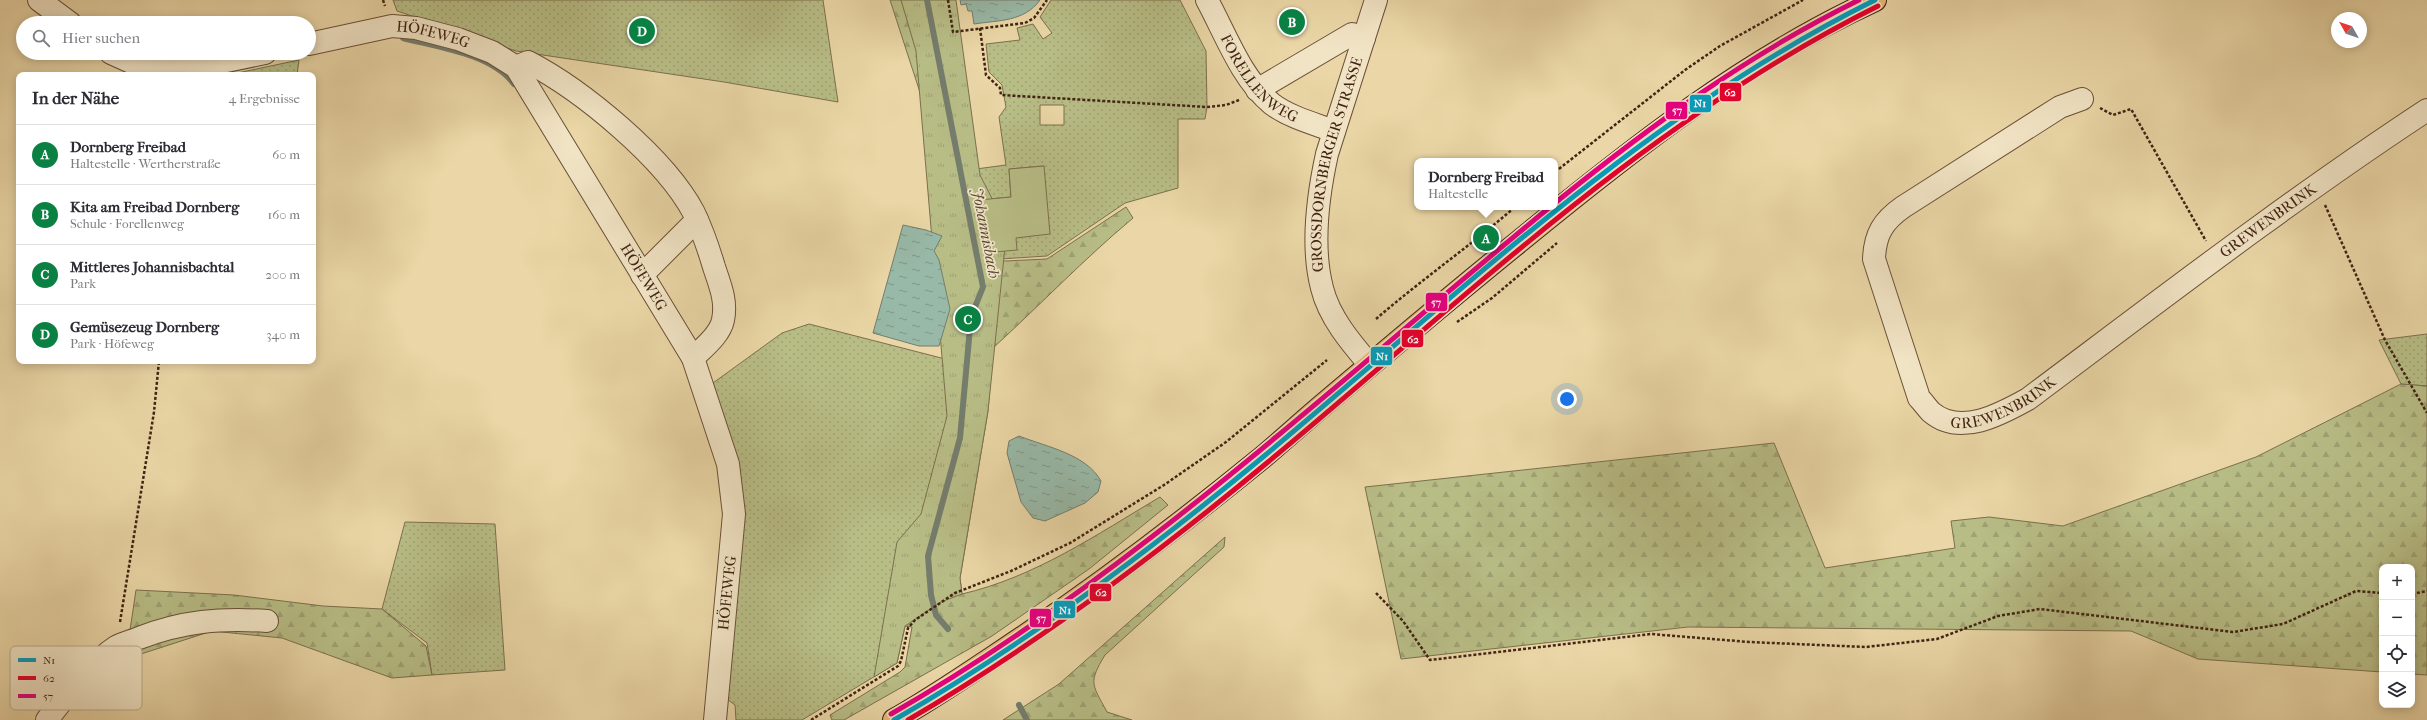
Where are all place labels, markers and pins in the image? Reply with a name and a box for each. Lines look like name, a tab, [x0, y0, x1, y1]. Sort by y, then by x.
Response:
pin: B	[1279, 7, 1305, 37]
pin: D	[629, 16, 655, 46]
pin: A	[1473, 223, 1499, 253]
pin: C	[955, 304, 981, 334]

